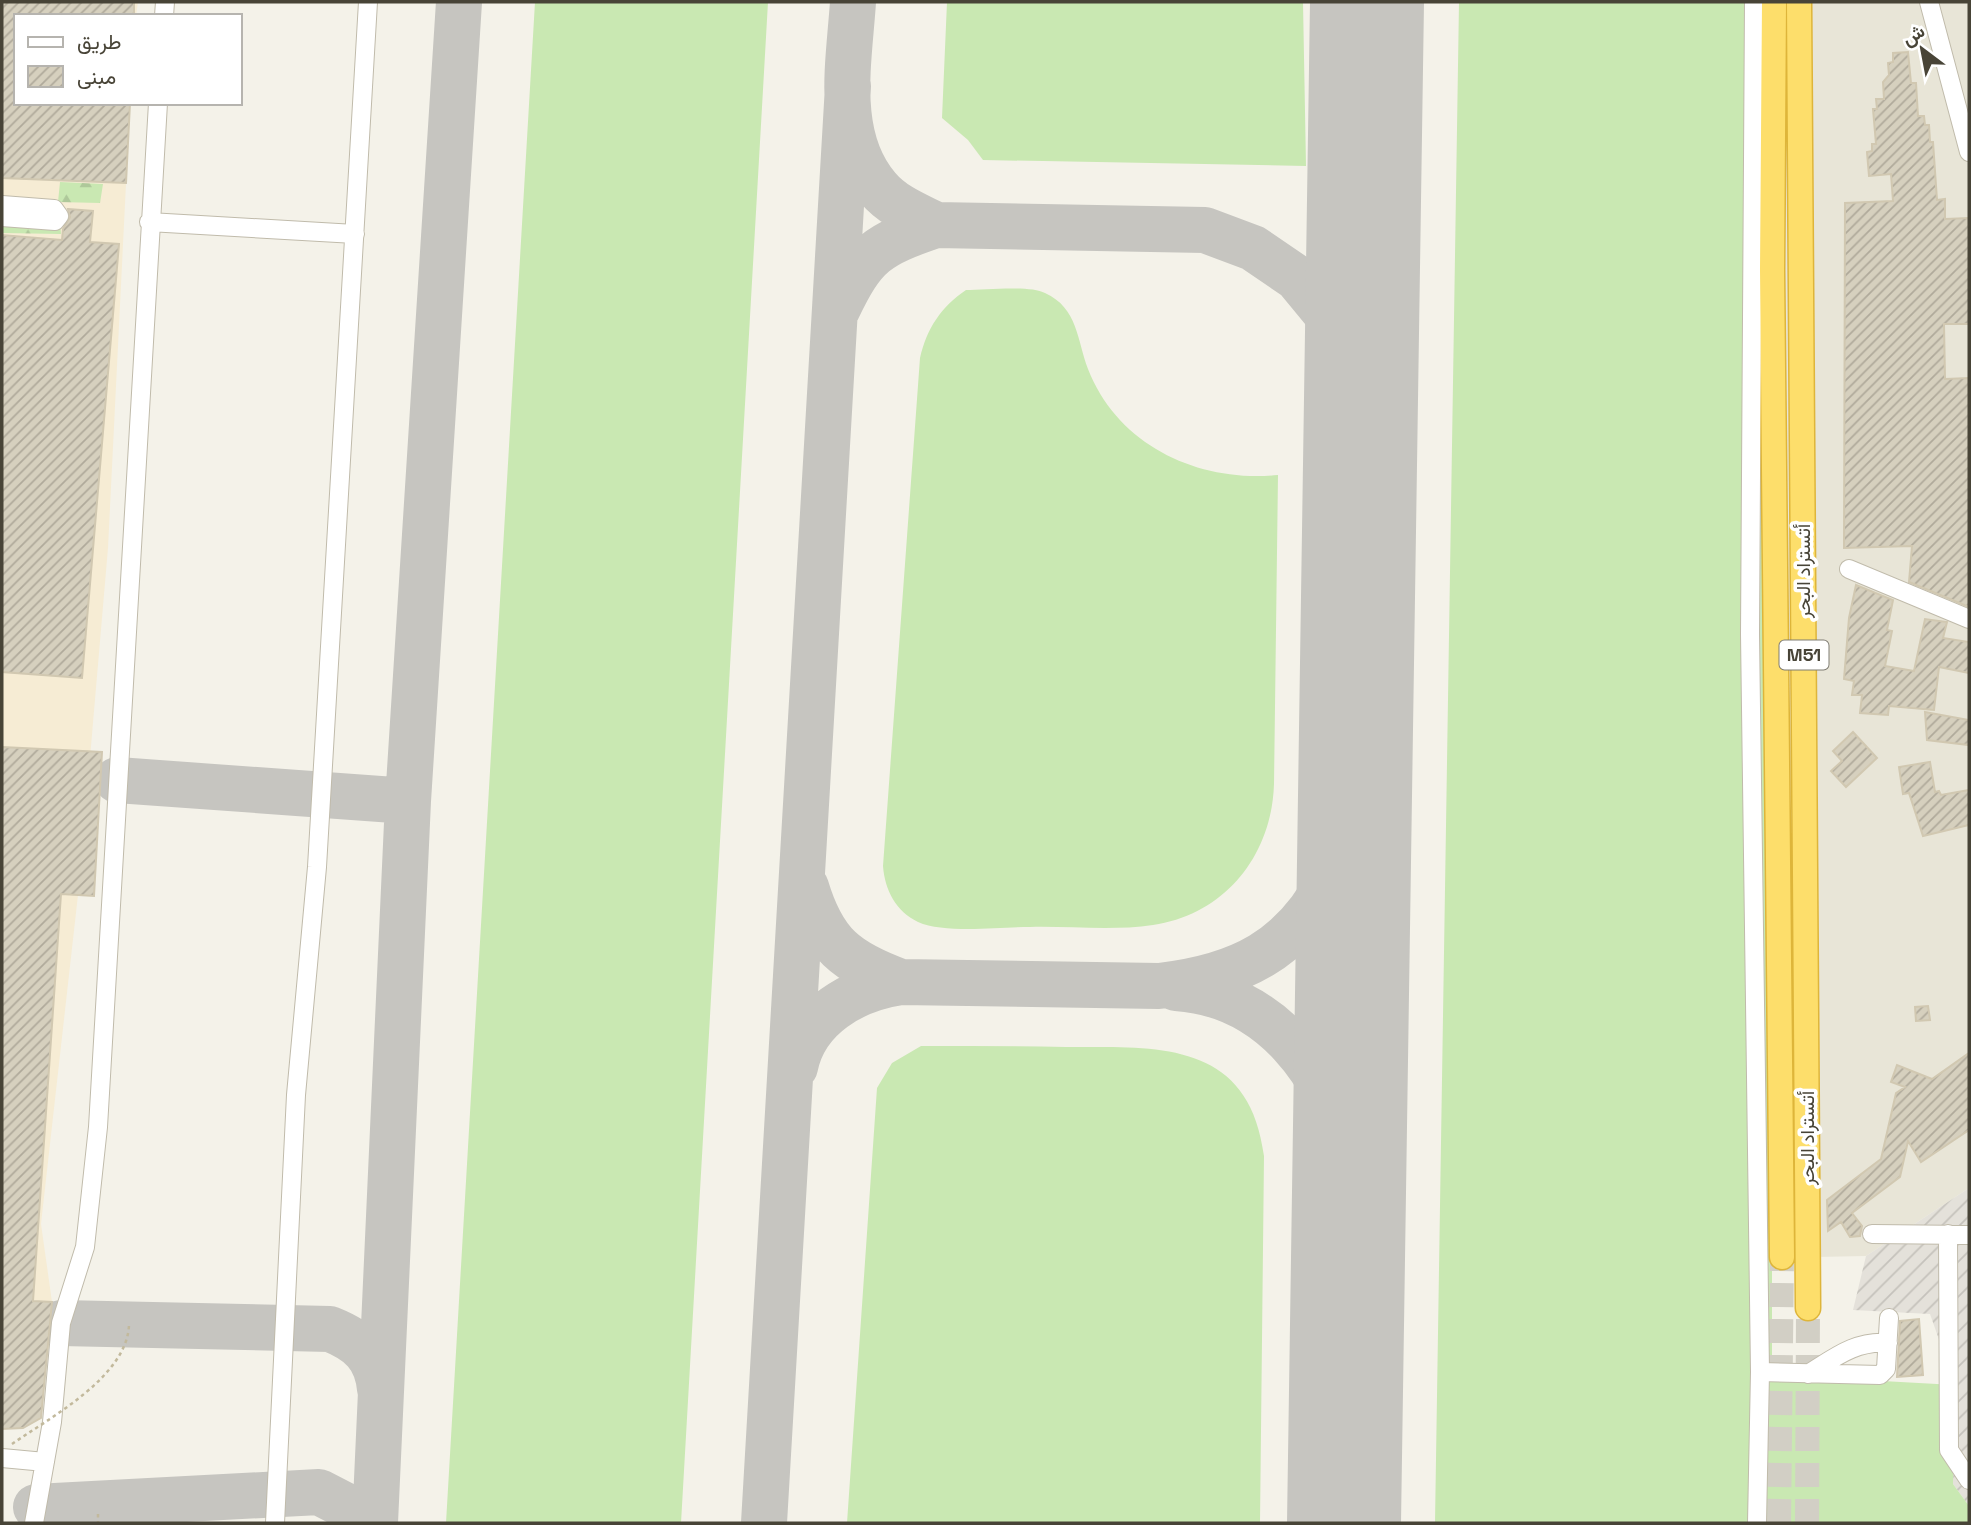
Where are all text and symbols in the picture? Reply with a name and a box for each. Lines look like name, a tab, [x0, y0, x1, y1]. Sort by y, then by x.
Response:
legend	[14, 14, 242, 105]
north arrow	[1887, 14, 1957, 84]
text: ش	[1897, 18, 1930, 52]
text: طريق	[77, 28, 122, 55]
text: مبنى	[77, 63, 116, 90]
street label: أتستراد البحر	[1791, 524, 1816, 619]
road number: M51	[1780, 640, 1828, 670]
street label: أتستراد البحر	[1795, 1091, 1820, 1186]

